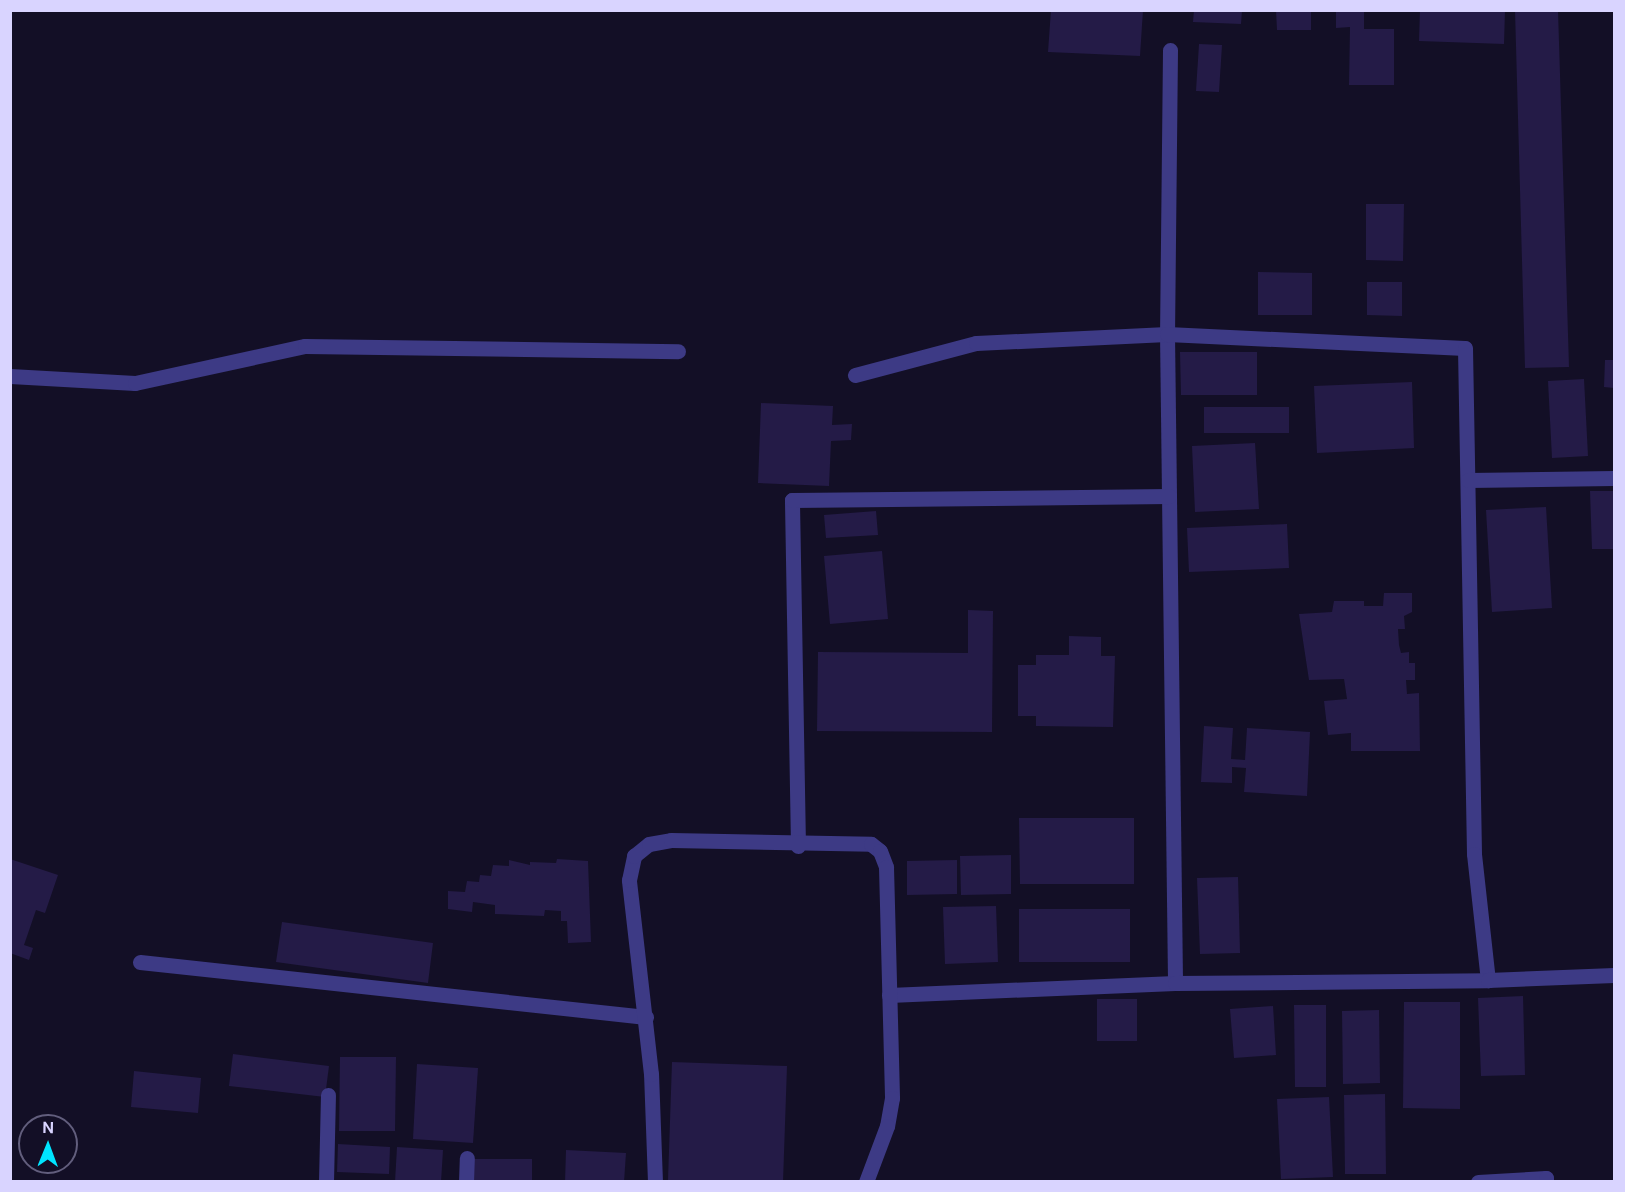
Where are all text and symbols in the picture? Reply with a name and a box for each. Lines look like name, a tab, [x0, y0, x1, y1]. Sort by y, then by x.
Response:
north arrow	[18, 1114, 78, 1174]
text: N	[42, 1117, 54, 1138]

